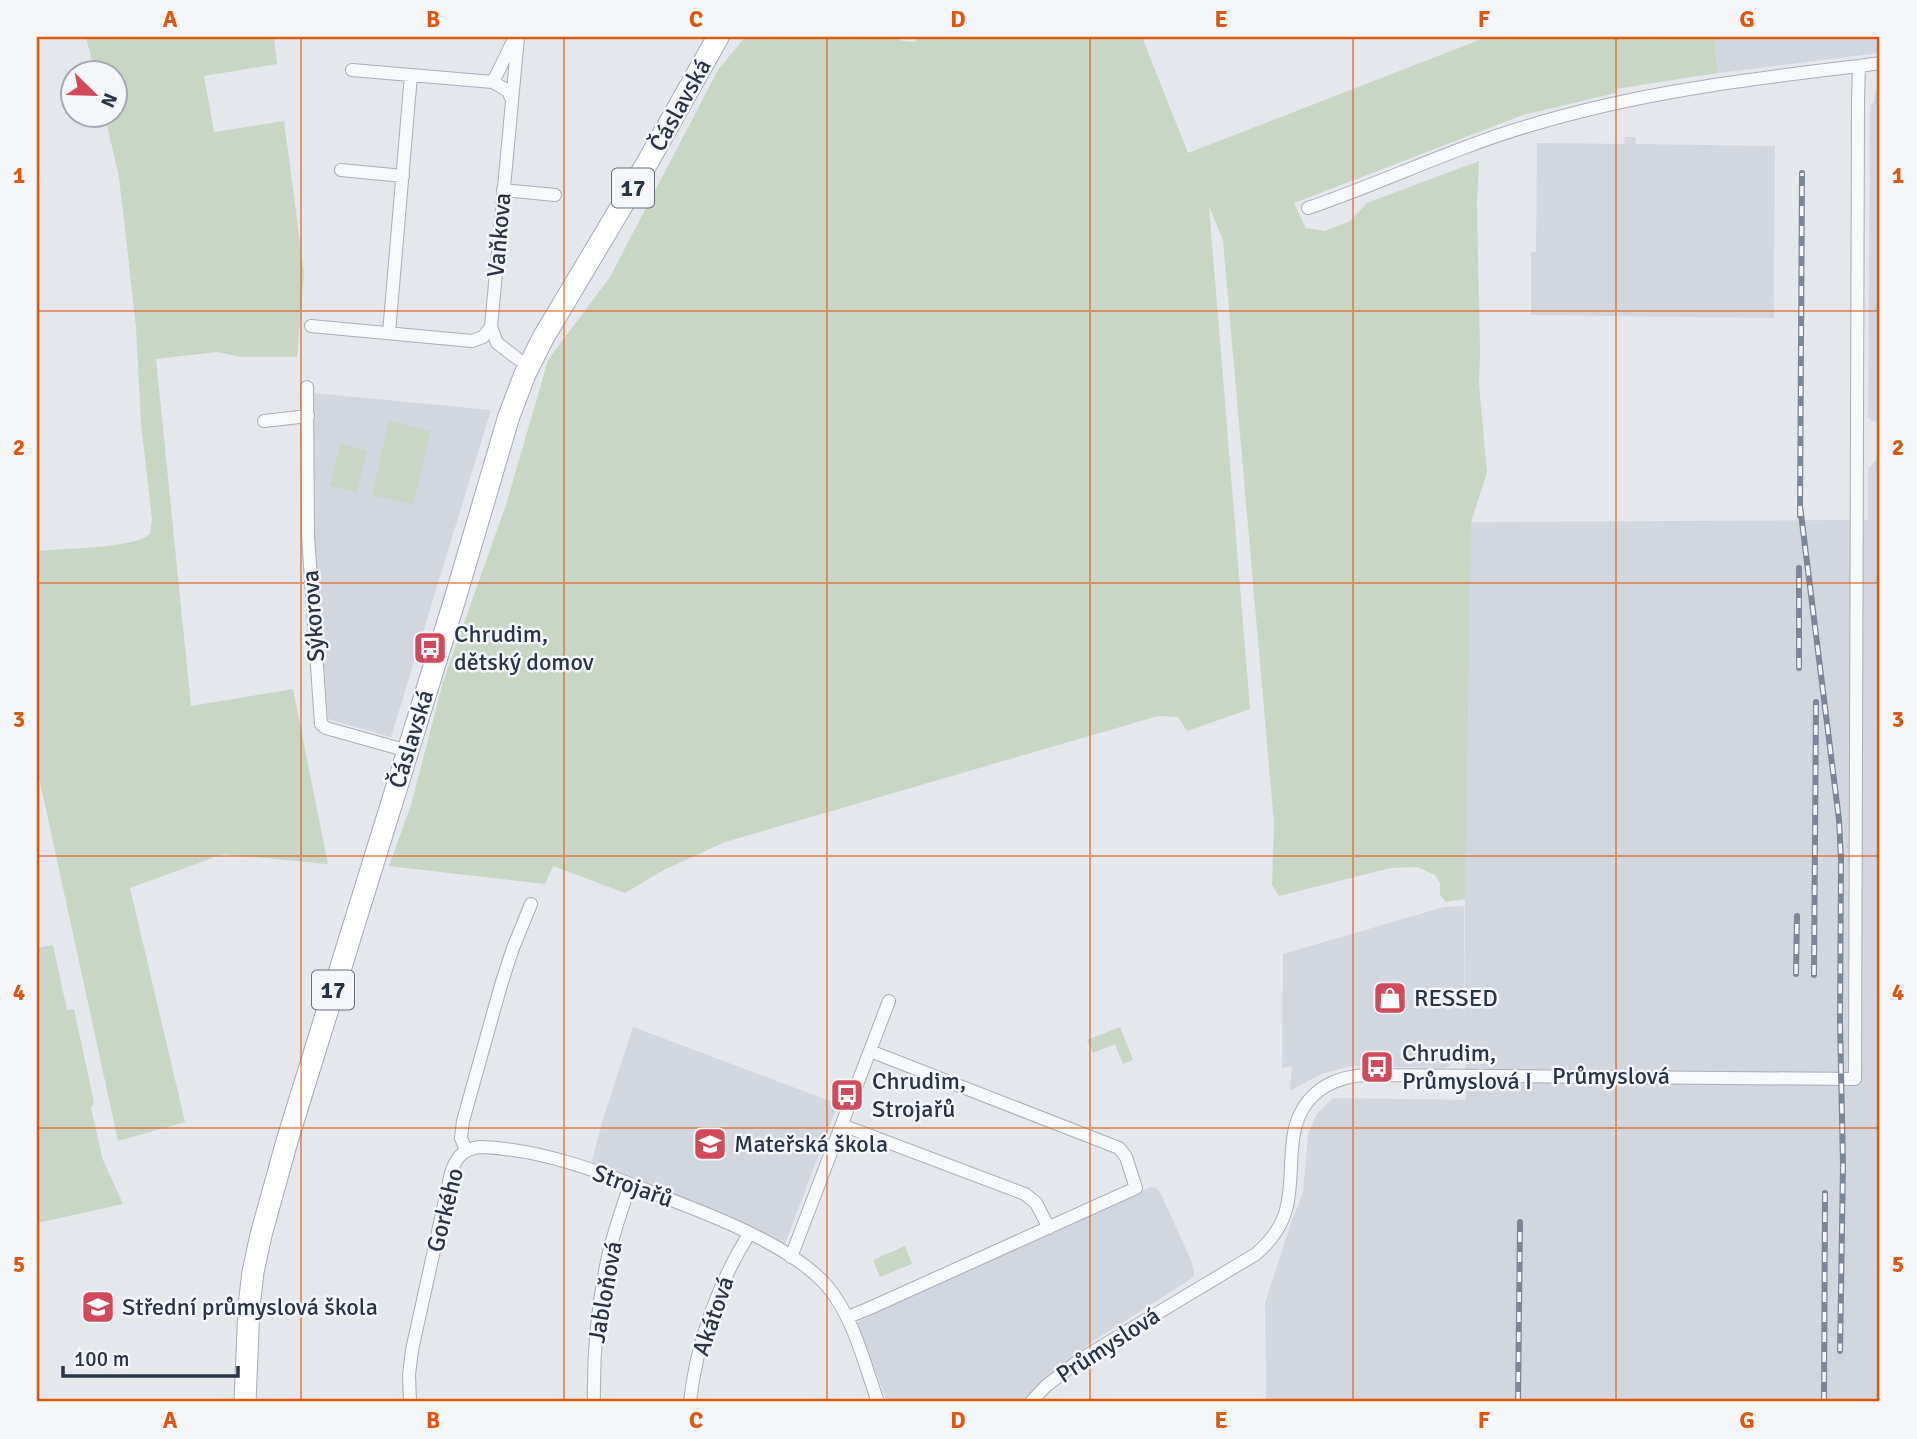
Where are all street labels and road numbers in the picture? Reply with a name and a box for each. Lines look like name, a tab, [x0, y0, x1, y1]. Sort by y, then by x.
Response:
street label: Čáslavská	[642, 53, 718, 157]
road number: 17	[612, 168, 654, 208]
street label: Vaňkova	[480, 191, 518, 279]
street label: Sýkorova	[295, 569, 331, 663]
street label: Čáslavská	[382, 686, 440, 792]
road number: 17	[312, 970, 354, 1009]
street label: Průmyslová	[1552, 1061, 1670, 1091]
street label: Strojařů	[589, 1158, 677, 1214]
street label: Gorkého	[420, 1165, 470, 1255]
street label: Jabloňová	[581, 1239, 629, 1345]
street label: Akátová	[685, 1272, 741, 1360]
street label: Průmyslová	[1050, 1300, 1166, 1390]

